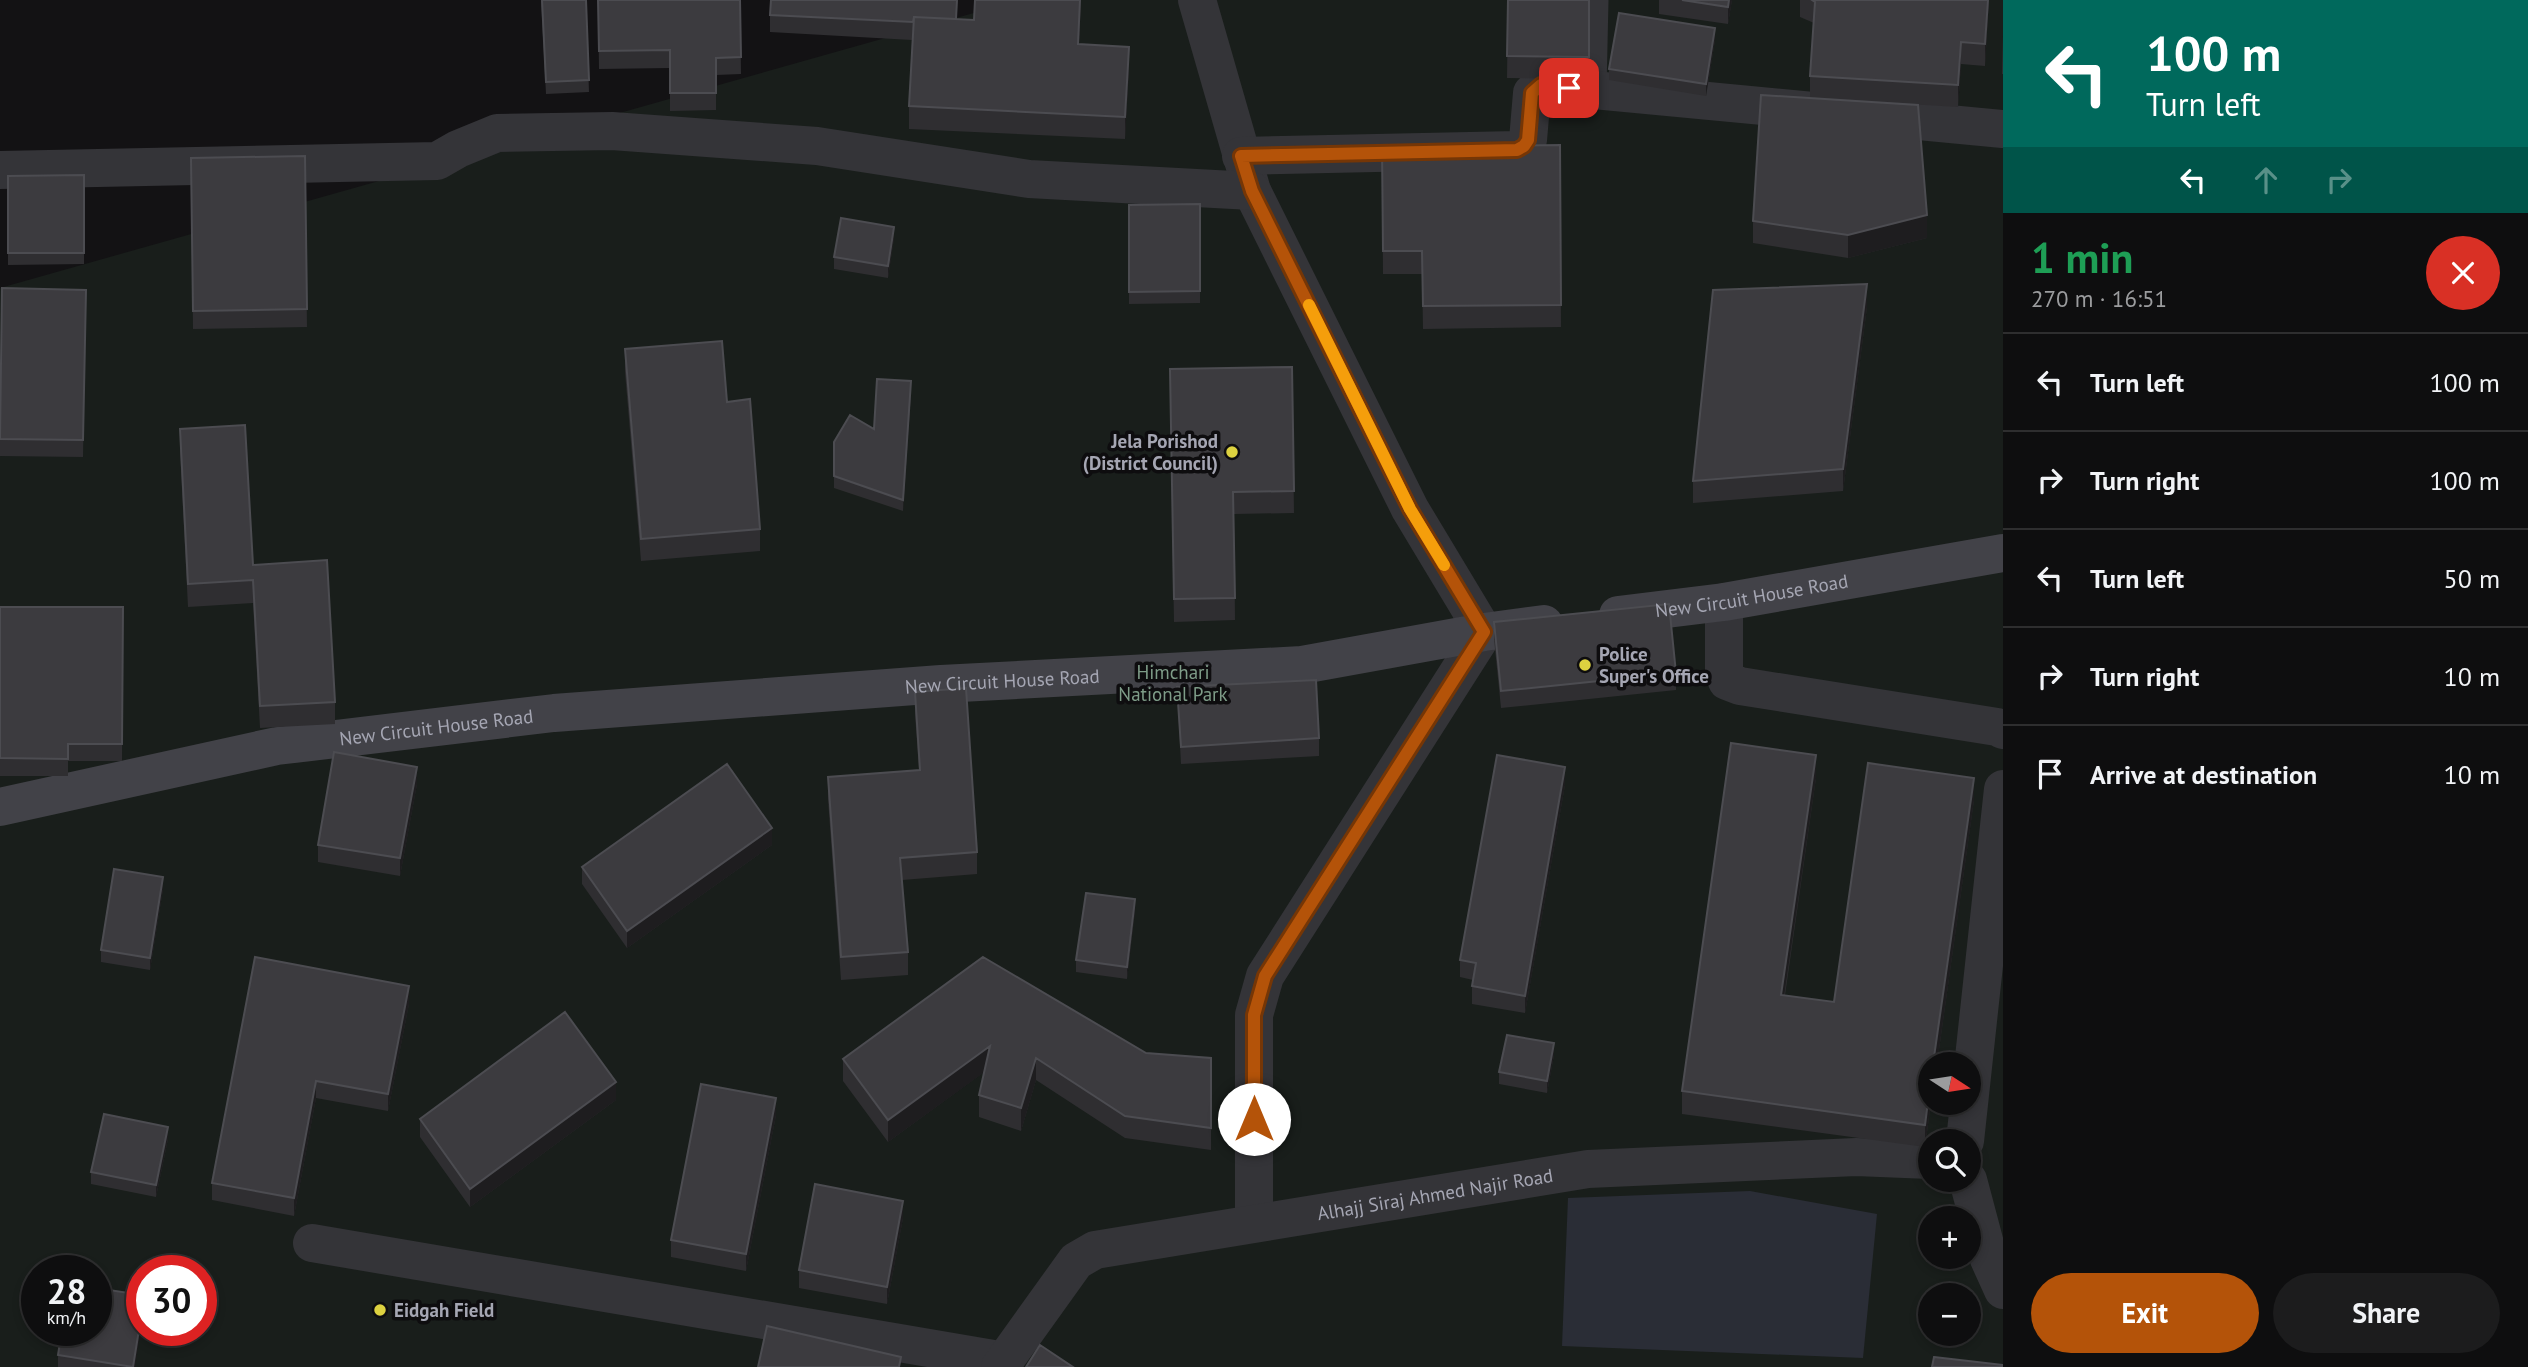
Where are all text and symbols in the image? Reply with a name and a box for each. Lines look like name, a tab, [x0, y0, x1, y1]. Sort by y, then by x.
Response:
text: 100 m	[2146, 21, 2281, 85]
icon: left	[2031, 28, 2122, 119]
pin	[1539, 58, 1599, 118]
icon: arrive	[1550, 69, 1588, 107]
text: Turn left	[2146, 83, 2261, 125]
icon: left	[2174, 161, 2212, 199]
icon: ahead	[2247, 161, 2285, 199]
icon: right	[2320, 161, 2358, 199]
text: 1 min	[2031, 230, 2133, 285]
button: close	[2426, 236, 2500, 310]
text: 270 m · 16:51	[2031, 284, 2167, 313]
icon: left	[2031, 363, 2069, 401]
text: Turn left	[2090, 366, 2184, 399]
text: 100 m	[2429, 366, 2500, 399]
place label: Jela Porishod (District Council)	[1083, 429, 1218, 475]
marker: Jela Porishod (District Council)	[1224, 444, 1240, 460]
icon: right	[2031, 461, 2069, 499]
text: Turn right	[2090, 464, 2199, 497]
text: 100 m	[2429, 464, 2500, 497]
icon: left	[2031, 559, 2069, 597]
text: Turn left	[2090, 562, 2184, 595]
text: 50 m	[2444, 562, 2500, 595]
street label: New Circuit House Road	[1654, 568, 1850, 622]
place label: Police Super's Office	[1599, 642, 1709, 688]
marker: Police Super's Office	[1577, 657, 1593, 673]
icon: right	[2031, 657, 2069, 695]
park label: Himchari National Park	[1118, 660, 1228, 706]
text: Turn right	[2090, 660, 2199, 693]
text: 10 m	[2444, 660, 2500, 693]
street label: New Circuit House Road	[904, 664, 1100, 699]
street label: New Circuit House Road	[338, 704, 534, 750]
icon: arrive	[2031, 755, 2069, 793]
text: Arrive at destination	[2090, 758, 2317, 791]
text: 10 m	[2444, 758, 2500, 791]
north arrow	[1918, 1052, 1981, 1115]
map controls	[1918, 1052, 1981, 1346]
position arrow	[1217, 1082, 1291, 1156]
button: search	[1918, 1129, 1981, 1192]
street label: Alhajj Siraj Ahmed Najir Road	[1315, 1163, 1555, 1225]
button: +	[1918, 1206, 1981, 1269]
speed limit sign: 30	[126, 1255, 217, 1346]
text: 28	[47, 1268, 86, 1314]
button: Exit	[2031, 1273, 2259, 1353]
button: Share	[2273, 1273, 2500, 1353]
button: −	[1918, 1283, 1981, 1346]
place label: Eidgah Field	[394, 1298, 494, 1322]
marker: Eidgah Field	[372, 1302, 388, 1318]
text: km/h	[47, 1306, 86, 1329]

